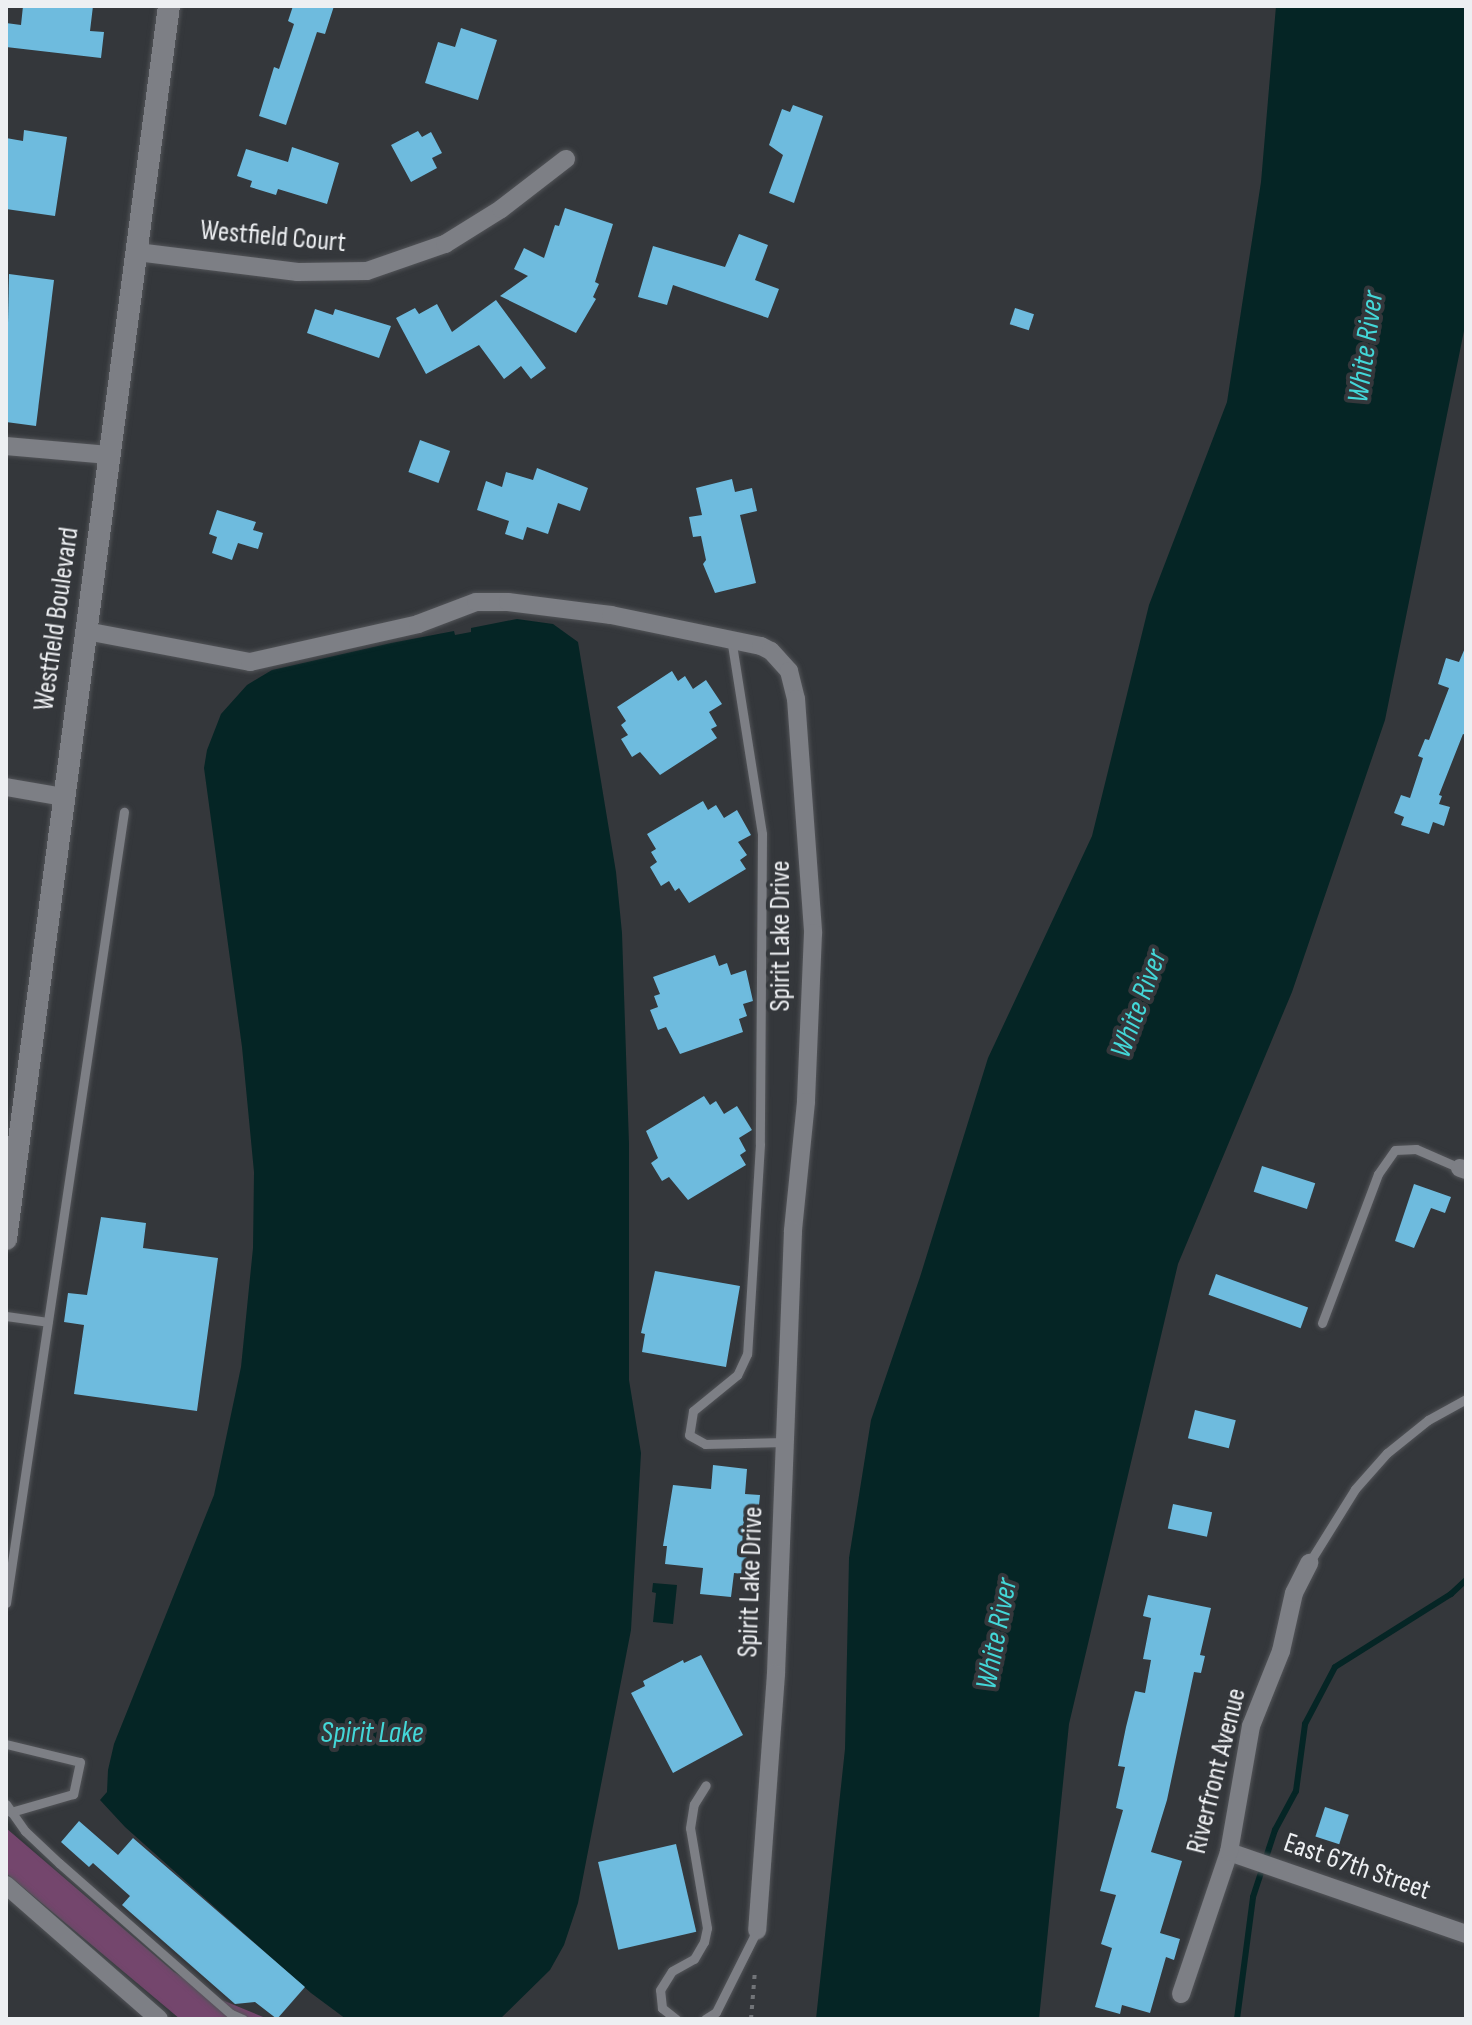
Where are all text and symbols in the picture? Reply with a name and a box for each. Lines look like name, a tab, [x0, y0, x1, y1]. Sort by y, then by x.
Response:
street label: Westfield Court	[199, 214, 347, 260]
water label: White River	[1340, 289, 1392, 405]
street label: Westfield Boulevard	[27, 525, 87, 713]
street label: Spirit Lake Drive	[764, 860, 798, 1012]
water label: White River	[1103, 945, 1175, 1063]
street label: Spirit Lake Drive	[732, 1506, 770, 1658]
water label: White River	[969, 1575, 1025, 1693]
street label: Riverfront Avenue	[1180, 1685, 1254, 1857]
water label: Spirit Lake	[321, 1715, 423, 1751]
street label: East 67th Street	[1279, 1826, 1435, 1908]

